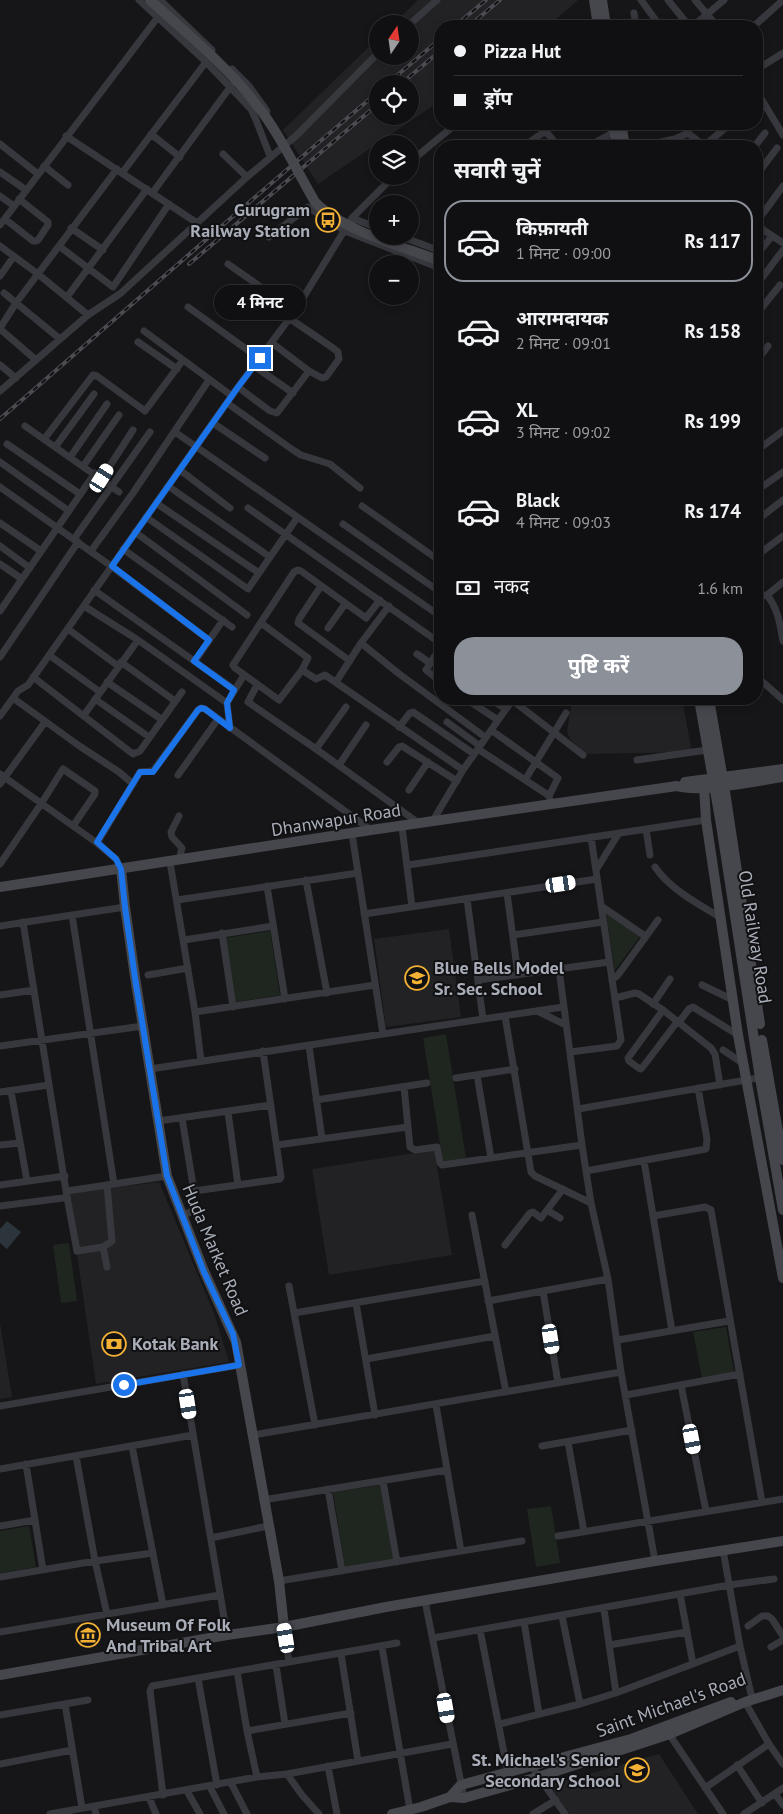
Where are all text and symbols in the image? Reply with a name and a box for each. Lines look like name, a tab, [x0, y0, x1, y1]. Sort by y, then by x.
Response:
north arrow	[369, 15, 419, 65]
map controls	[369, 15, 419, 305]
text: Pizza Hut	[484, 39, 561, 63]
button: locate	[369, 75, 419, 125]
text: ड्रॉप	[484, 86, 512, 110]
button: layers	[369, 135, 419, 185]
text: सवारी चुनें	[454, 156, 541, 184]
button: +	[369, 195, 419, 245]
place label: Gurugram Railway Station	[190, 198, 310, 242]
bus stop icon: Gurugram Railway Station	[315, 207, 341, 233]
text: किफ़ायती	[516, 216, 588, 240]
icon: car	[456, 219, 501, 264]
text: Rs 117	[684, 229, 741, 253]
text: 1 मिनट · 09:00	[516, 243, 611, 263]
button: −	[369, 255, 419, 305]
callout: 4 मिनट	[214, 286, 306, 320]
text: 4 मिनट	[237, 292, 283, 312]
text: आरामदायक	[516, 306, 608, 330]
icon: car	[456, 309, 501, 354]
text: Rs 158	[684, 319, 741, 343]
text: 2 मिनट · 09:01	[516, 333, 611, 353]
route end	[249, 347, 271, 369]
text: XL	[516, 398, 538, 422]
icon: car	[456, 399, 501, 444]
text: Rs 199	[684, 409, 741, 433]
text: 3 मिनट · 09:02	[516, 422, 611, 442]
car	[87, 461, 116, 495]
text: Black	[516, 488, 560, 512]
icon: car	[456, 489, 501, 534]
text: Rs 174	[684, 499, 741, 523]
text: 4 मिनट · 09:03	[516, 512, 611, 532]
icon: cash	[454, 574, 482, 602]
text: नकद	[494, 574, 529, 598]
text: 1.6 km	[697, 578, 743, 598]
button: पुष्टि करें	[454, 637, 743, 695]
street label: Dhanwapur Road	[269, 798, 402, 841]
street label: Old Railway Road	[734, 869, 777, 1005]
car	[545, 874, 576, 894]
place label: Blue Bells Model Sr. Sec. School	[434, 956, 565, 1000]
school or university icon: Blue Bells Model Sr. Sec. School	[404, 965, 430, 991]
street label: Huda Market Road	[177, 1180, 254, 1319]
car	[541, 1323, 560, 1355]
bank icon: Kotak Bank	[101, 1331, 127, 1357]
place label: Kotak Bank	[132, 1332, 218, 1355]
route start	[113, 1374, 135, 1396]
car	[178, 1388, 197, 1420]
car	[681, 1423, 702, 1455]
place label: Museum Of Folk And Tribal Art	[106, 1613, 231, 1657]
museum icon: Museum Of Folk And Tribal Art	[75, 1622, 101, 1648]
car	[276, 1622, 295, 1654]
street label: Saint Michael's Road	[593, 1667, 749, 1742]
car	[436, 1692, 455, 1724]
place label: St. Michael's Senior Secondary School	[472, 1748, 621, 1792]
school or university icon: St. Michael's Senior Secondary School	[624, 1757, 650, 1783]

